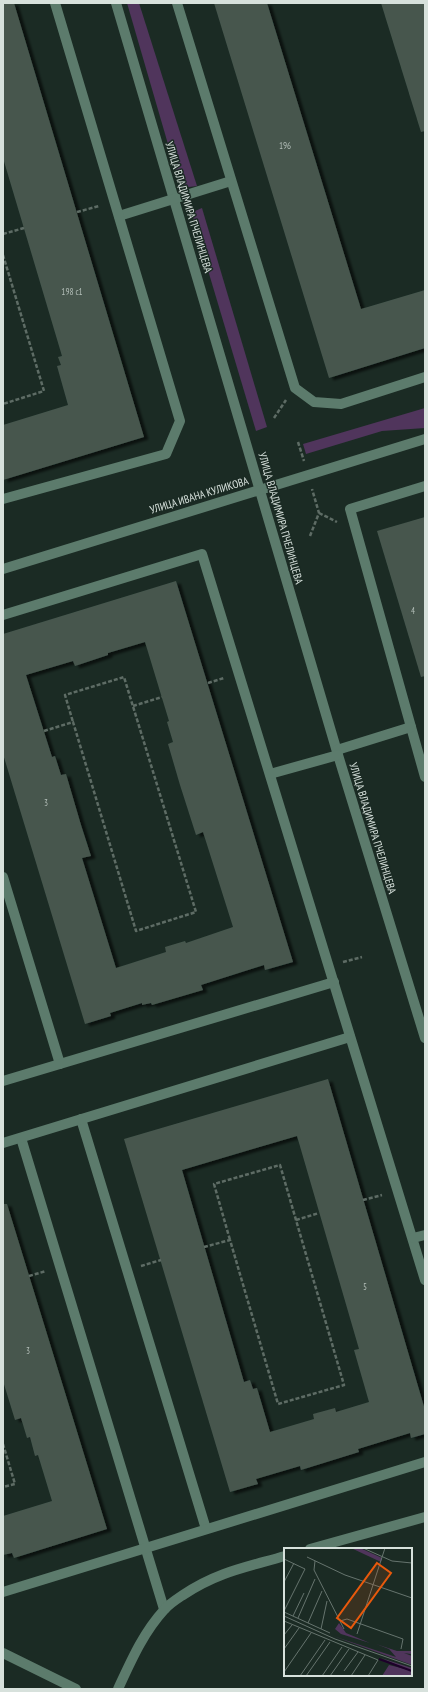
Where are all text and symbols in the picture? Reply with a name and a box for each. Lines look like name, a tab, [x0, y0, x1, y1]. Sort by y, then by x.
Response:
street label: УЛИЦА ВЛАДИМИРА ПЧЕЛИНЦЕВА	[162, 140, 216, 275]
house number: 196	[279, 140, 291, 151]
house number: 198 с1	[61, 286, 83, 297]
street label: УЛИЦА ВЛАДИМИРА ПЧЕЛИНЦЕВА	[255, 451, 307, 586]
street label: УЛИЦА ИВАНА КУЛИКОВА	[148, 473, 251, 517]
house number: 4	[411, 605, 415, 616]
street label: УЛИЦА ВЛАДИМИРА ПЧЕЛИНЦЕВА	[346, 761, 400, 896]
house number: 3	[44, 797, 48, 808]
house number: 5	[363, 1281, 367, 1292]
house number: 3	[26, 1345, 30, 1356]
inset map	[284, 1548, 412, 1676]

